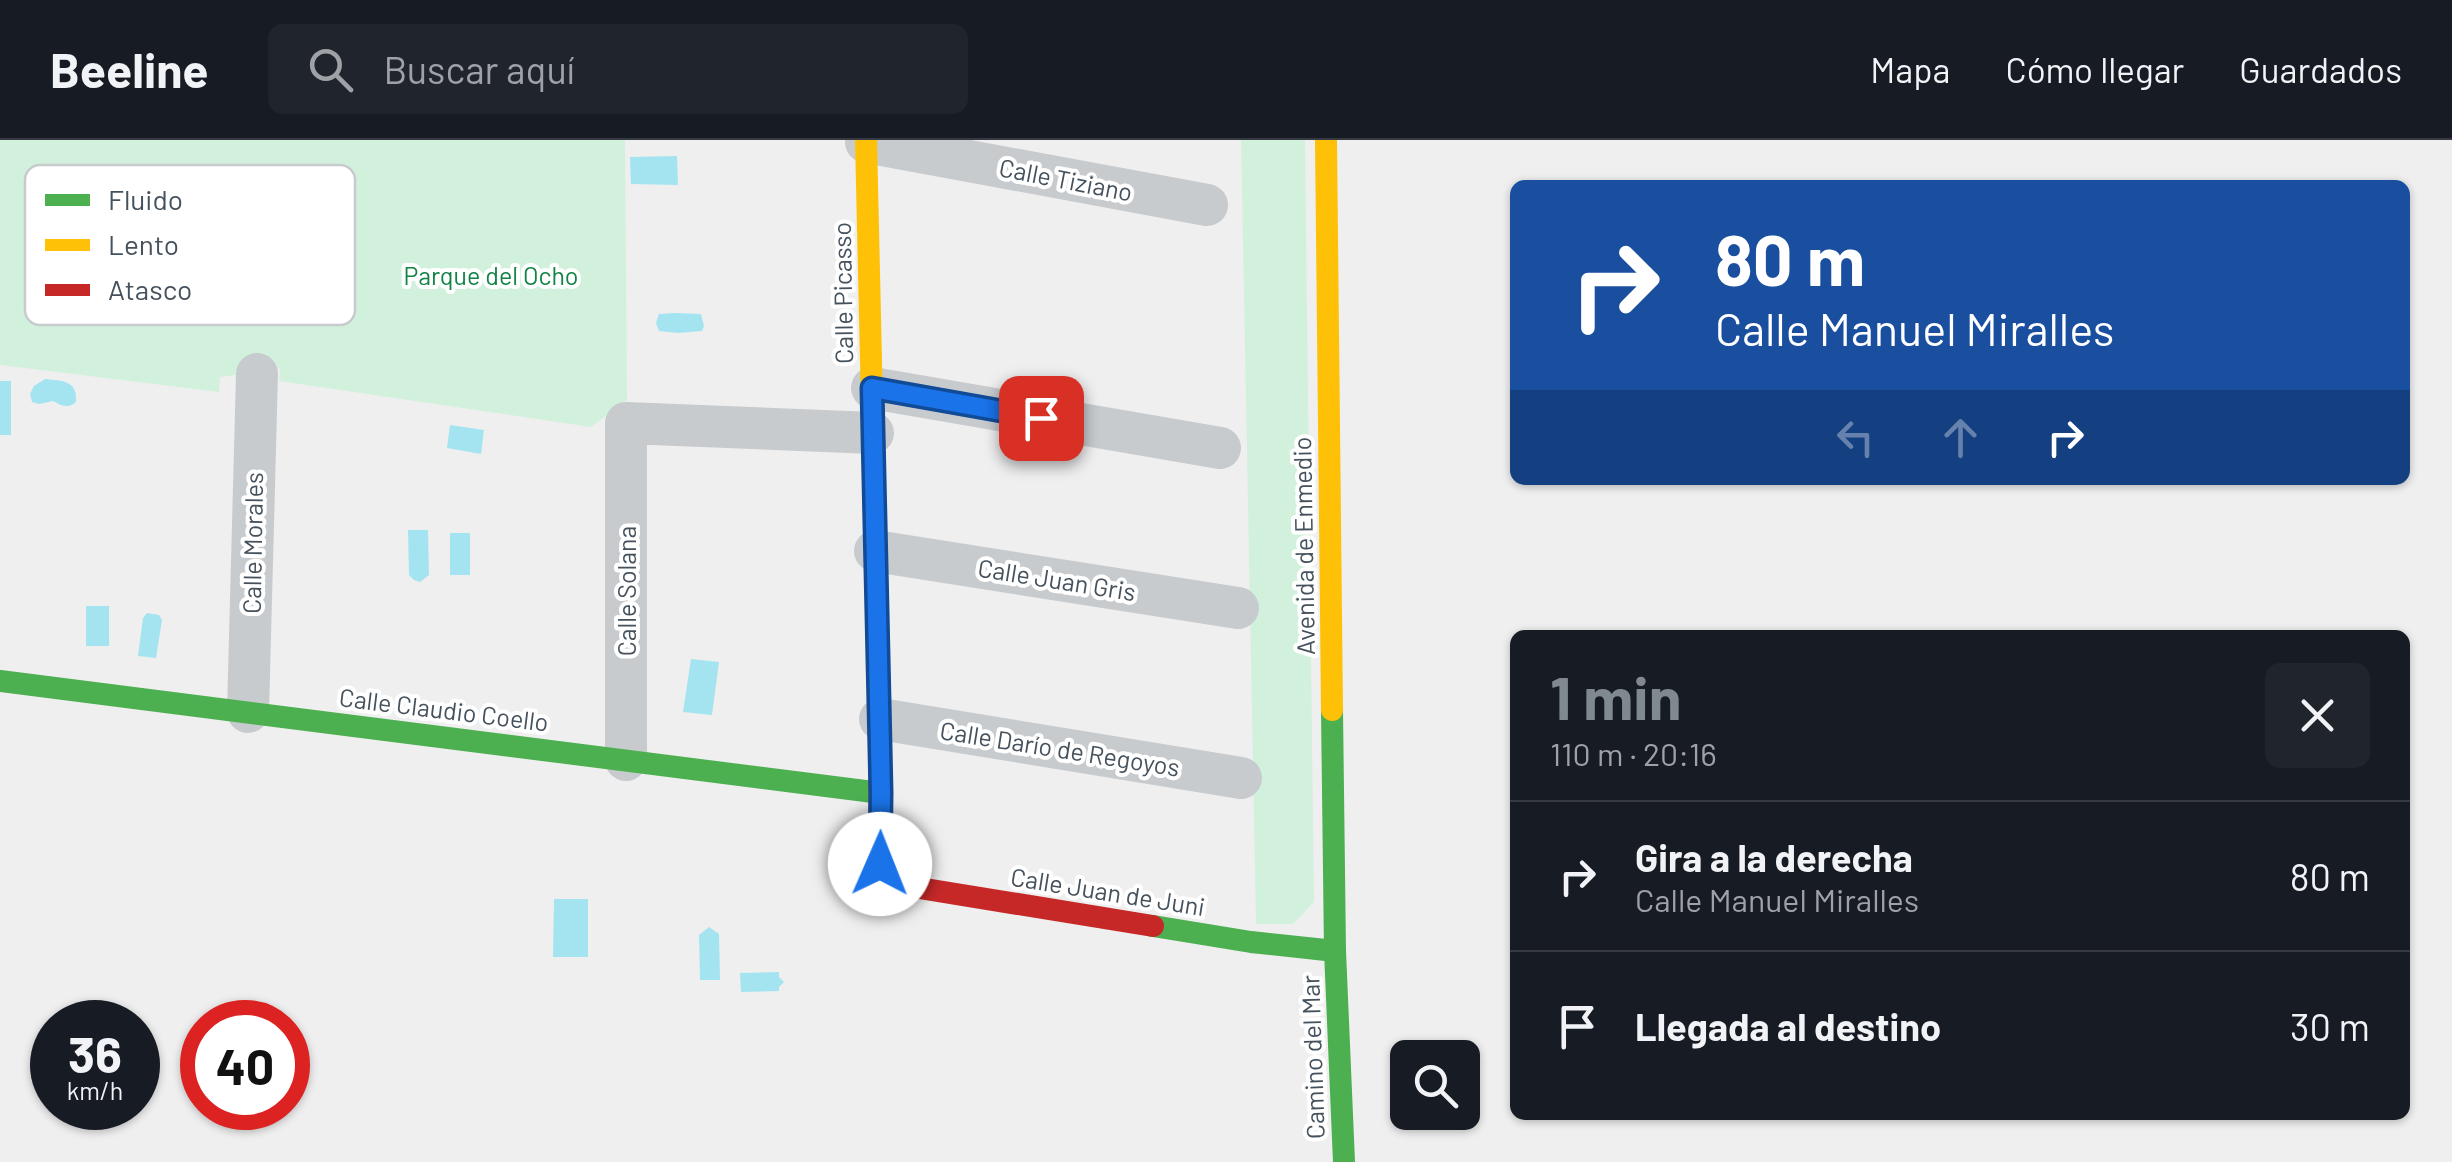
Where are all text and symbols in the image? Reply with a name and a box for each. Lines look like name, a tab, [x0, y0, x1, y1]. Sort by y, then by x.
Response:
search box	[268, 24, 968, 114]
text: Beeline	[50, 40, 208, 98]
icon: search	[303, 42, 358, 97]
text: Buscar aquí	[383, 46, 575, 92]
text: Mapa	[1870, 48, 1950, 90]
text: Cómo llegar	[2005, 48, 2184, 90]
text: Guardados	[2239, 48, 2402, 90]
street label: Calle Tiziano	[997, 151, 1135, 207]
legend	[25, 165, 355, 325]
text: Fluido	[108, 182, 183, 216]
text: 80 m	[1715, 216, 1865, 300]
icon: right	[1550, 220, 1680, 350]
street label: Calle Picasso	[826, 222, 858, 364]
text: Lento	[108, 227, 179, 261]
park label: Parque del Ocho	[403, 260, 579, 290]
text: Atasco	[108, 272, 192, 306]
text: Calle Manuel Miralles	[1715, 301, 2114, 355]
pin	[999, 376, 1084, 461]
icon: arrive	[1014, 391, 1069, 446]
icon: left	[1828, 410, 1883, 465]
icon: ahead	[1933, 410, 1988, 465]
icon: right	[2038, 410, 2093, 465]
street label: Avenida de Enmedio	[1286, 436, 1320, 656]
street label: Calle Morales	[236, 472, 268, 614]
street label: Calle Solana	[611, 526, 641, 656]
street label: Calle Juan Gris	[976, 552, 1138, 606]
text: 1 min	[1550, 660, 1681, 732]
button: close	[2265, 663, 2370, 768]
street label: Calle Claudio Coello	[338, 681, 550, 737]
street label: Calle Darío de Regoyos	[938, 714, 1182, 782]
text: 110 m · 20:16	[1550, 734, 1717, 772]
position arrow	[828, 812, 932, 916]
text: Gira a la derecha	[1635, 834, 1913, 880]
icon: right	[1550, 849, 1605, 904]
text: 80 m	[2290, 853, 2370, 899]
street label: Calle Juan de Juni	[1009, 861, 1207, 921]
text: Calle Manuel Miralles	[1635, 880, 1919, 918]
street label: Camino del Mar	[1294, 974, 1330, 1140]
icon: arrive	[1550, 999, 1605, 1054]
speed limit sign: 40	[180, 1000, 310, 1130]
text: Llegada al destino	[1635, 1003, 1941, 1049]
text: 30 m	[2290, 1003, 2370, 1049]
text: 36	[68, 1023, 122, 1083]
map controls	[1390, 1040, 1480, 1130]
button: search	[1390, 1040, 1480, 1130]
text: km/h	[67, 1075, 123, 1105]

